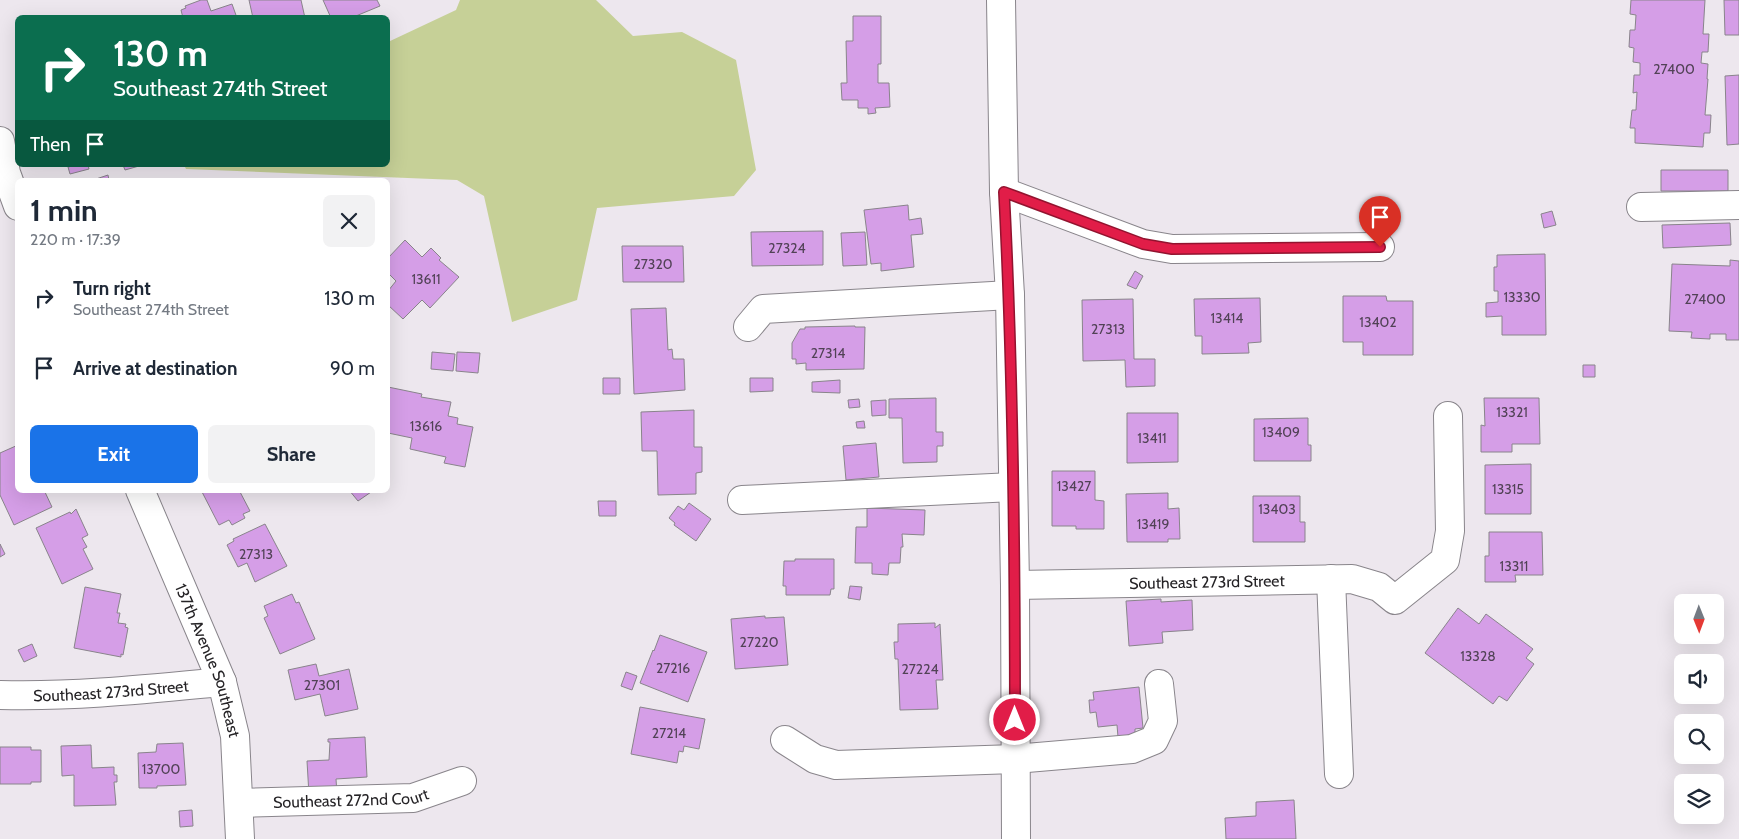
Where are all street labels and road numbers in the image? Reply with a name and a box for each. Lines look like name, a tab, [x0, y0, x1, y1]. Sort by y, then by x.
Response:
street label: Southeast 273rd Street	[1129, 571, 1286, 592]
street label: 137th Avenue Southeast	[172, 581, 245, 740]
street label: Southeast 273rd Street	[33, 676, 190, 705]
street label: Southeast 272nd Court	[273, 784, 432, 812]

